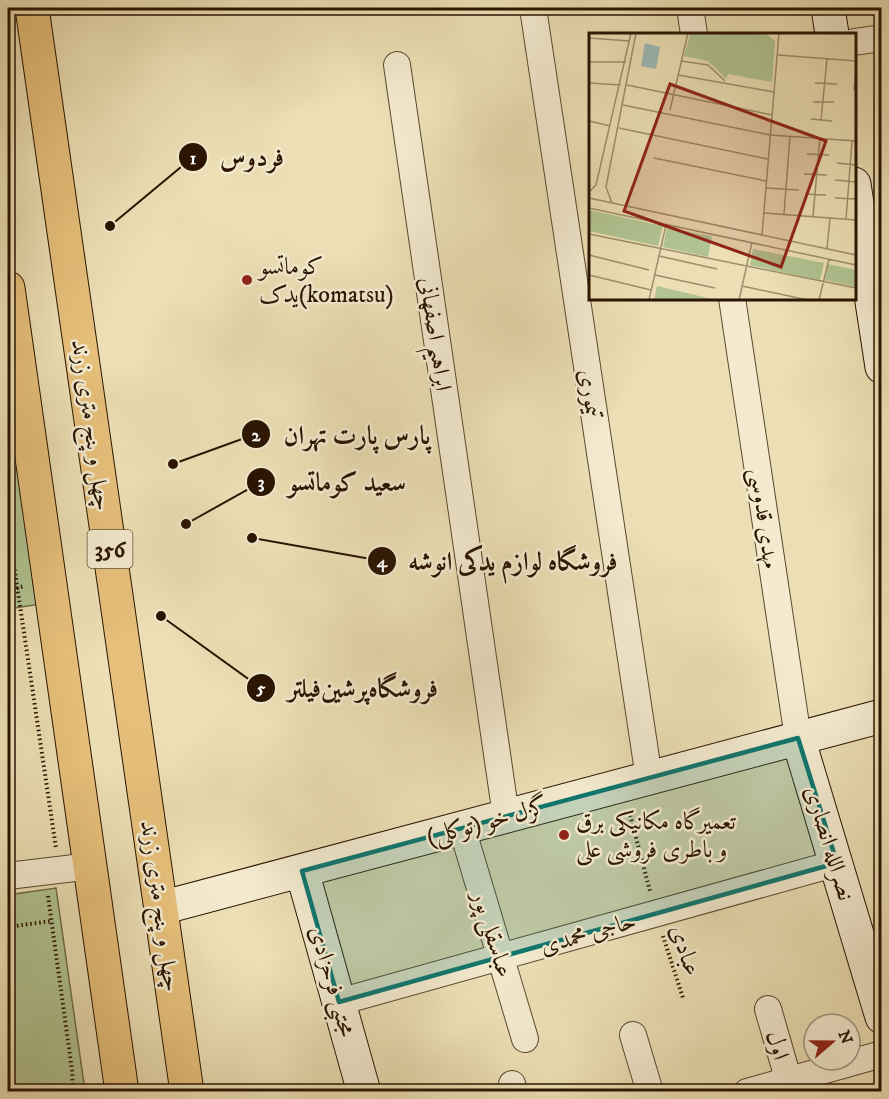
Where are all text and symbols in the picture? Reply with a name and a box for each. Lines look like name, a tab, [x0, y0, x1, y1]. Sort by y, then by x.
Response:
inset map	[589, 33, 856, 300]
callout: فردوس	[178, 135, 296, 179]
text: فردوس	[220, 142, 284, 175]
text: 1	[190, 148, 197, 170]
place label: کوماتسو یدک(komatsu)	[257, 252, 394, 310]
marker: کوماتسو یدک(komatsu)	[240, 273, 254, 287]
street label: ابراهیم اصفهانی	[404, 275, 458, 394]
street label: چهل و پنج متری زرند	[59, 338, 118, 513]
street label: تیموری	[571, 367, 609, 421]
callout: پارس پارت تهران	[241, 412, 442, 456]
text: پارس پارت تهران	[284, 420, 432, 454]
text: 2	[252, 425, 262, 447]
callout: سعید کوماتسو	[246, 460, 418, 504]
street label: مهدی قدوسی	[741, 466, 786, 570]
text: سعید کوماتسو	[285, 467, 406, 500]
text: 3	[258, 472, 265, 494]
road number: 356	[88, 530, 132, 568]
callout: فروشگاه لوازم یدکی انوشه	[367, 539, 630, 583]
text: فروشگاه لوازم یدکی انوشه	[408, 544, 618, 584]
text: 4	[376, 551, 388, 573]
callout: فروشگاه‌پرشین‌فیلتر	[246, 666, 451, 710]
text: فروشگاه‌پرشین‌فیلتر	[285, 671, 438, 706]
text: 5	[256, 678, 266, 700]
street label: نصرالله انصاری	[797, 782, 861, 904]
street label: گزل خو (توکلی)	[423, 789, 551, 853]
place label: تعمیرگاه مکانیکی برق و باطری فروشی علی	[576, 806, 736, 866]
street label: چهل و پنج متری زرند	[128, 819, 187, 994]
marker: تعمیرگاه مکانیکی برق و باطری فروشی علی	[557, 828, 571, 842]
street label: عباسقلی پور	[463, 885, 519, 982]
street label: حاجی محمدی	[537, 906, 640, 962]
street label: عبادی	[663, 921, 707, 980]
street label: مجتبی فرحزادی	[298, 922, 362, 1042]
north arrow	[802, 1012, 862, 1072]
street label: اول	[759, 1027, 795, 1063]
text: N	[834, 1028, 857, 1047]

